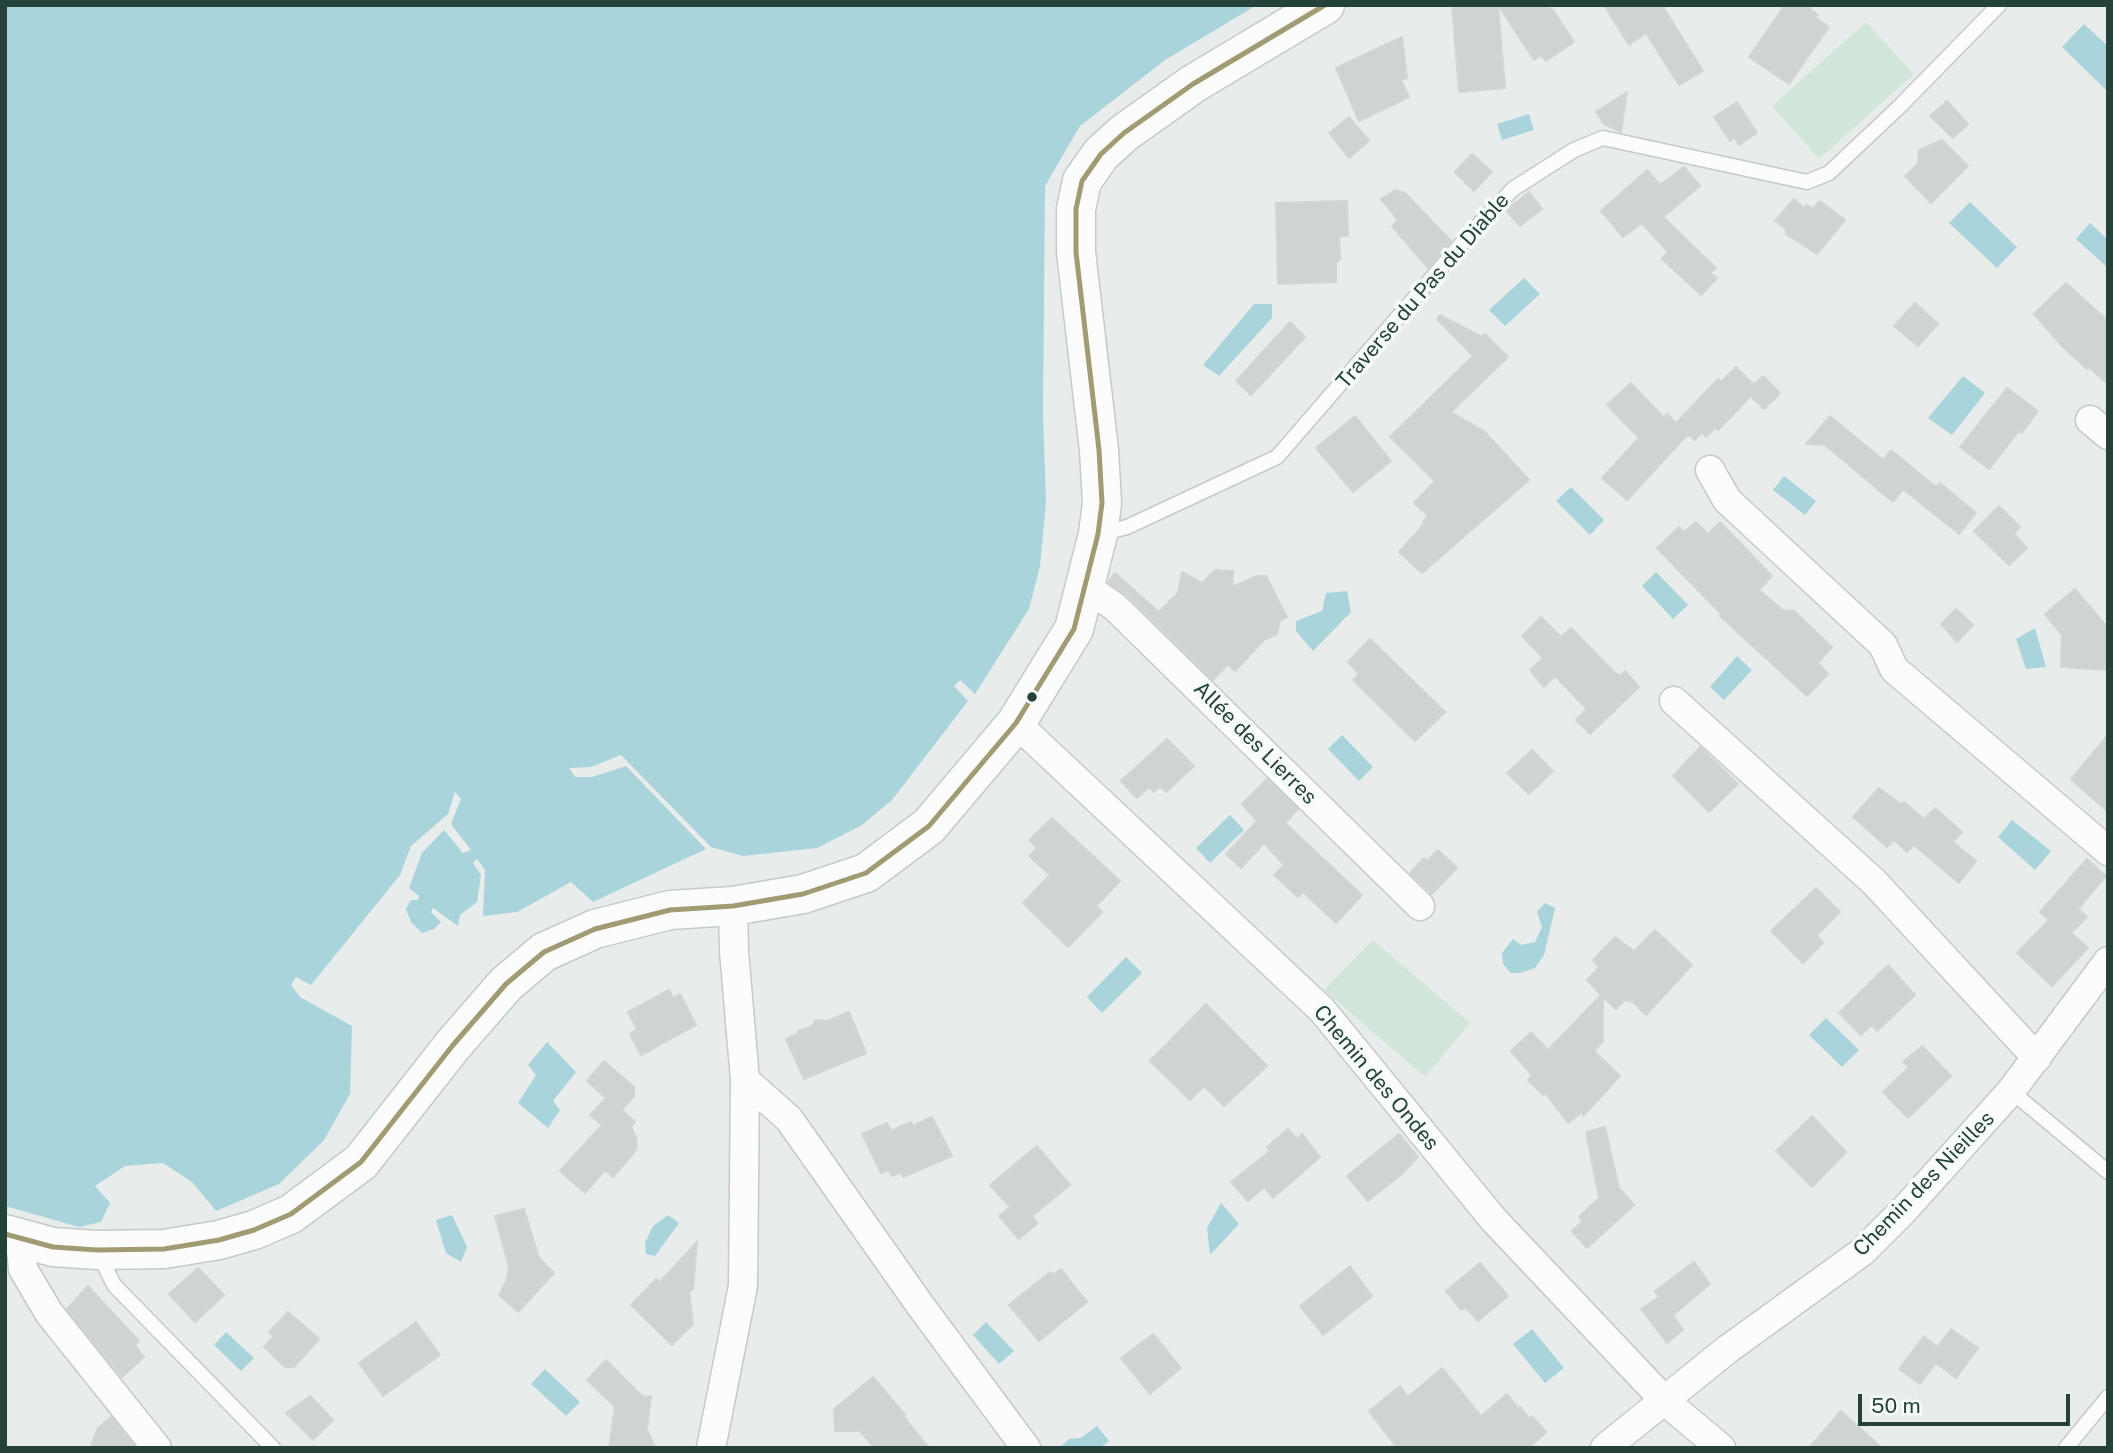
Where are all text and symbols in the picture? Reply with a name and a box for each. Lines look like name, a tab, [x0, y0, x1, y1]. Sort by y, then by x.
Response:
street label: Traverse du Pas du Diable	[1331, 188, 1515, 394]
street label: Allée des Lierres	[1188, 676, 1322, 810]
unlabelled marker	[1025, 690, 1039, 704]
street label: Chemin des Ondes	[1308, 1000, 1444, 1156]
street label: Chemin des Nieilles	[1848, 1106, 2000, 1262]
scale bar	[1861, 1380, 2073, 1424]
text: 50 m	[1871, 1393, 1921, 1418]

